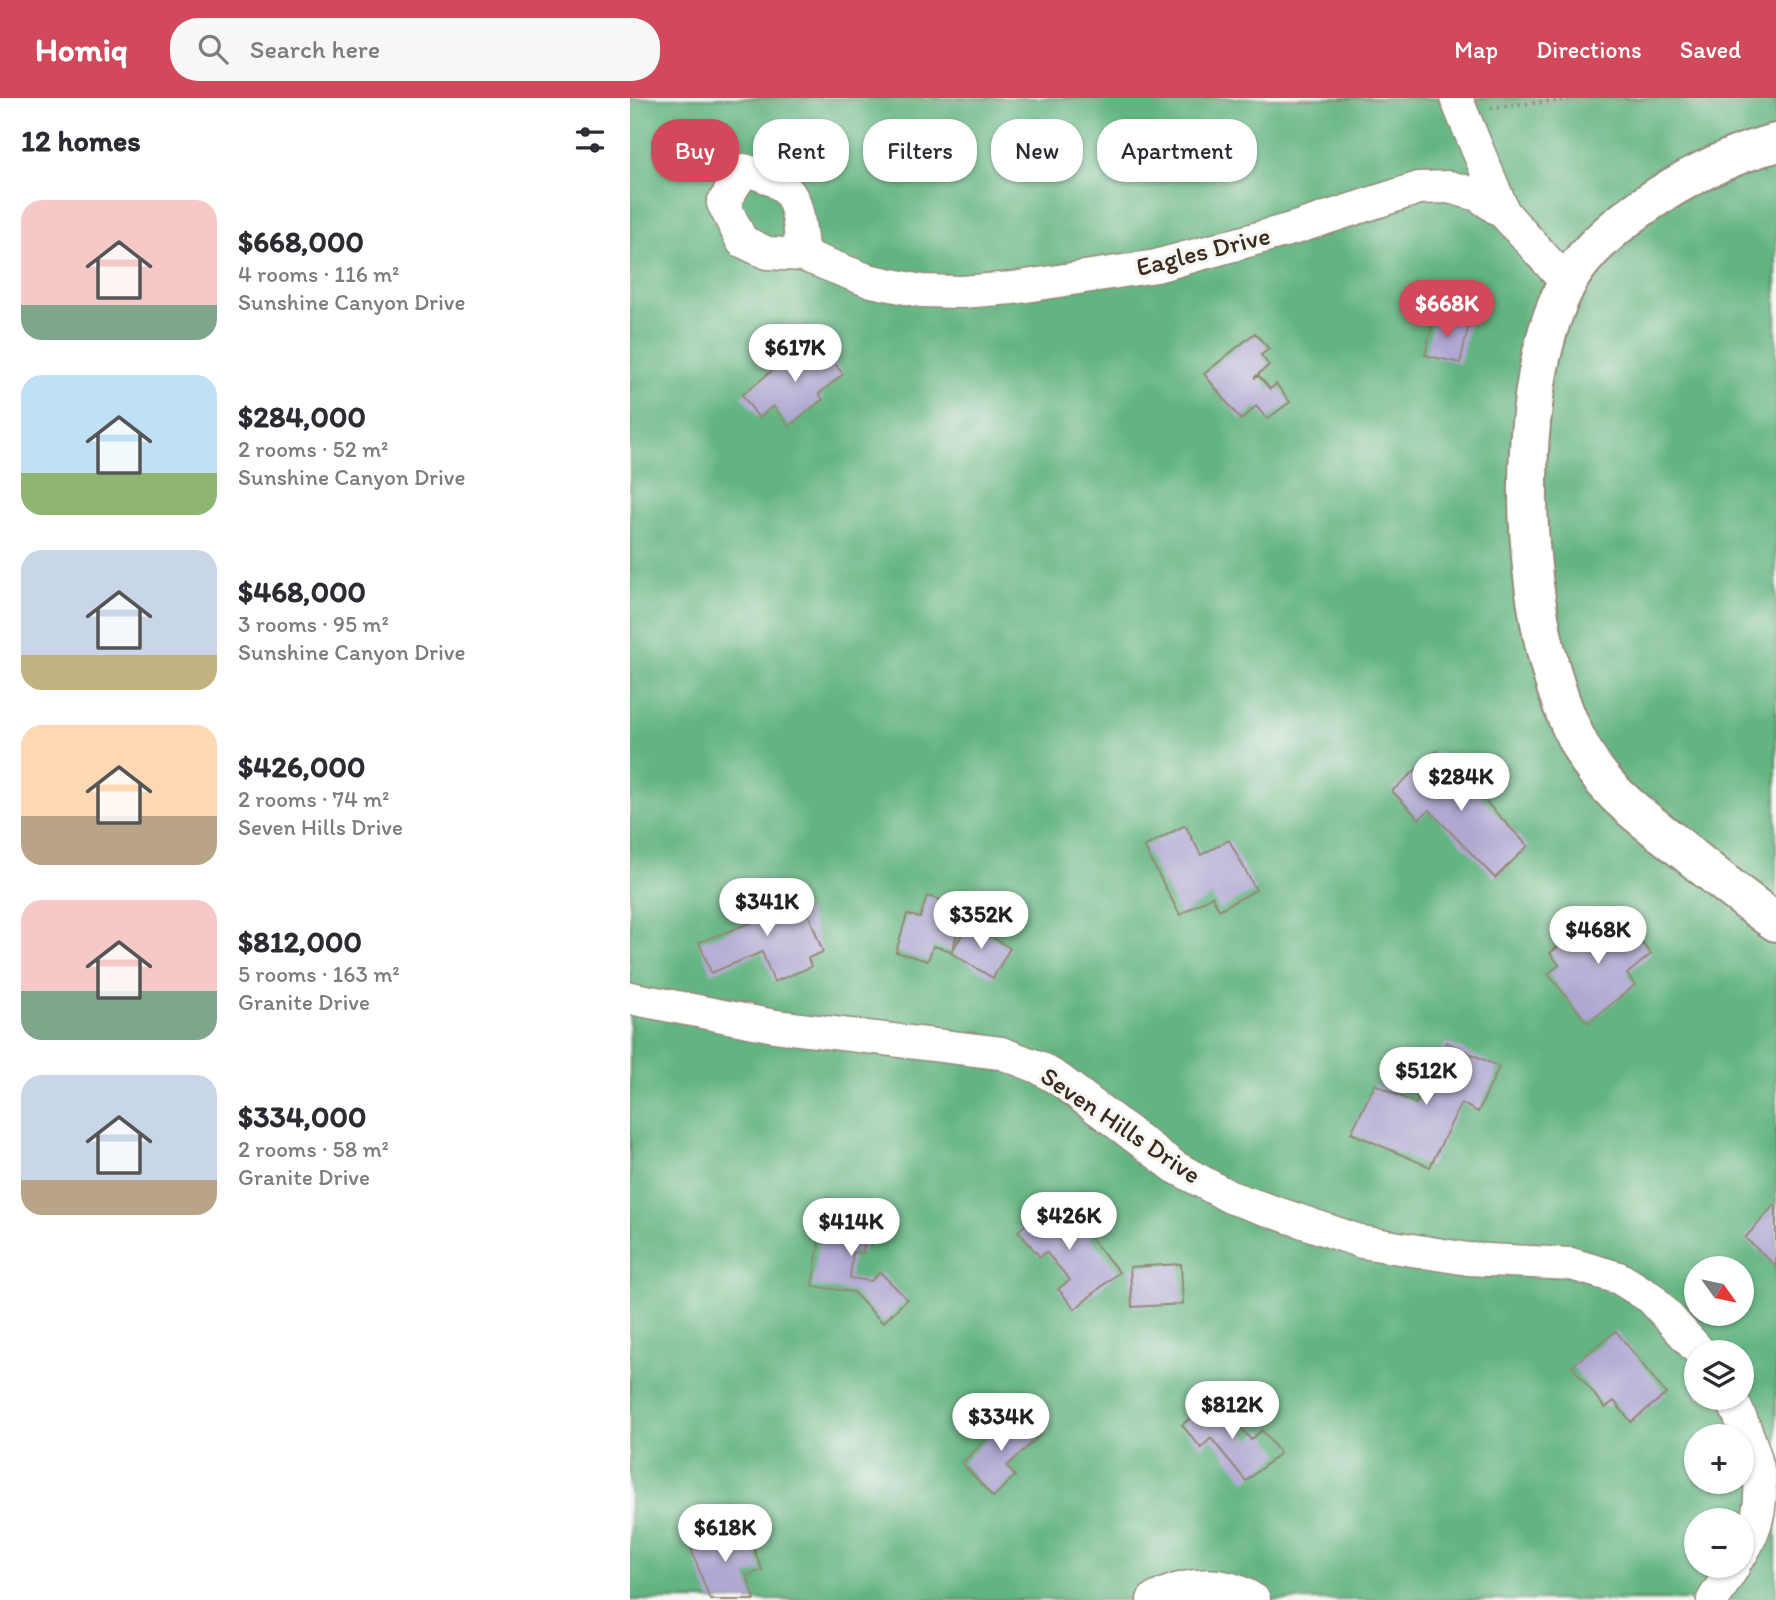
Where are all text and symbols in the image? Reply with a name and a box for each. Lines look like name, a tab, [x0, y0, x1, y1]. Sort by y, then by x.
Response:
search box	[170, 18, 660, 81]
text: Homiq	[35, 30, 128, 69]
icon: search	[194, 30, 232, 68]
text: Search here	[250, 33, 380, 65]
text: Map	[1454, 35, 1498, 64]
text: Directions	[1536, 35, 1642, 64]
text: Saved	[1680, 35, 1741, 64]
chip: Buy	[651, 119, 739, 182]
chip: Rent	[753, 119, 849, 182]
chip: Filters	[863, 119, 977, 182]
chip: New	[991, 119, 1083, 182]
chip: Apartment	[1097, 119, 1257, 182]
icon: filters	[571, 121, 609, 159]
text: 12 homes	[21, 122, 141, 159]
street label: Eagles Drive	[1133, 219, 1273, 283]
text: $668,000	[238, 223, 364, 260]
icon: home	[77, 228, 161, 312]
text: 4 rooms · 116 m²	[238, 260, 400, 288]
pin: $668K	[1398, 280, 1496, 340]
text: Sunshine Canyon Drive	[238, 288, 465, 316]
text: $668K	[1415, 289, 1479, 317]
pin: $617K	[746, 324, 844, 384]
text: $617K	[765, 333, 825, 361]
text: $284,000	[238, 398, 366, 435]
icon: home	[77, 403, 161, 487]
text: 2 rooms · 52 m²	[238, 435, 388, 463]
text: Sunshine Canyon Drive	[238, 463, 465, 491]
text: $468,000	[238, 573, 366, 610]
icon: home	[77, 578, 161, 662]
text: 3 rooms · 95 m²	[238, 610, 389, 638]
text: Sunshine Canyon Drive	[238, 638, 465, 666]
text: $426,000	[238, 748, 365, 785]
icon: home	[77, 753, 161, 837]
pin: $284K	[1412, 754, 1510, 813]
text: $284K	[1429, 762, 1493, 790]
text: 2 rooms · 74 m²	[238, 785, 390, 813]
text: Seven Hills Drive	[238, 813, 403, 841]
pin: $341K	[718, 878, 816, 938]
text: $341K	[735, 887, 799, 915]
pin: $352K	[932, 892, 1030, 951]
text: $352K	[949, 900, 1013, 928]
pin: $468K	[1549, 906, 1647, 966]
text: $468K	[1566, 915, 1630, 943]
text: $812,000	[238, 923, 362, 960]
icon: home	[77, 928, 161, 1012]
text: 5 rooms · 163 m²	[238, 960, 400, 988]
text: Granite Drive	[238, 988, 370, 1016]
pin: $512K	[1377, 1048, 1475, 1107]
text: $512K	[1395, 1056, 1457, 1084]
street label: Seven Hills Drive	[1035, 1060, 1207, 1190]
text: $334,000	[238, 1098, 367, 1135]
icon: home	[77, 1103, 161, 1187]
text: 2 rooms · 58 m²	[238, 1135, 389, 1163]
text: Granite Drive	[238, 1163, 370, 1191]
pin: $426K	[1020, 1192, 1118, 1252]
pin: $414K	[802, 1198, 900, 1258]
text: $426K	[1037, 1201, 1101, 1229]
text: $414K	[819, 1207, 883, 1235]
north arrow	[1684, 1256, 1754, 1326]
map controls	[1684, 1256, 1754, 1578]
button: layers	[1684, 1340, 1754, 1410]
pin: $812K	[1183, 1382, 1281, 1441]
text: $812K	[1201, 1390, 1263, 1418]
pin: $334K	[952, 1394, 1050, 1453]
text: $334K	[968, 1402, 1034, 1430]
button: +	[1684, 1424, 1754, 1494]
pin: $618K	[676, 1504, 774, 1564]
button: −	[1684, 1508, 1754, 1578]
text: $618K	[694, 1513, 756, 1541]

